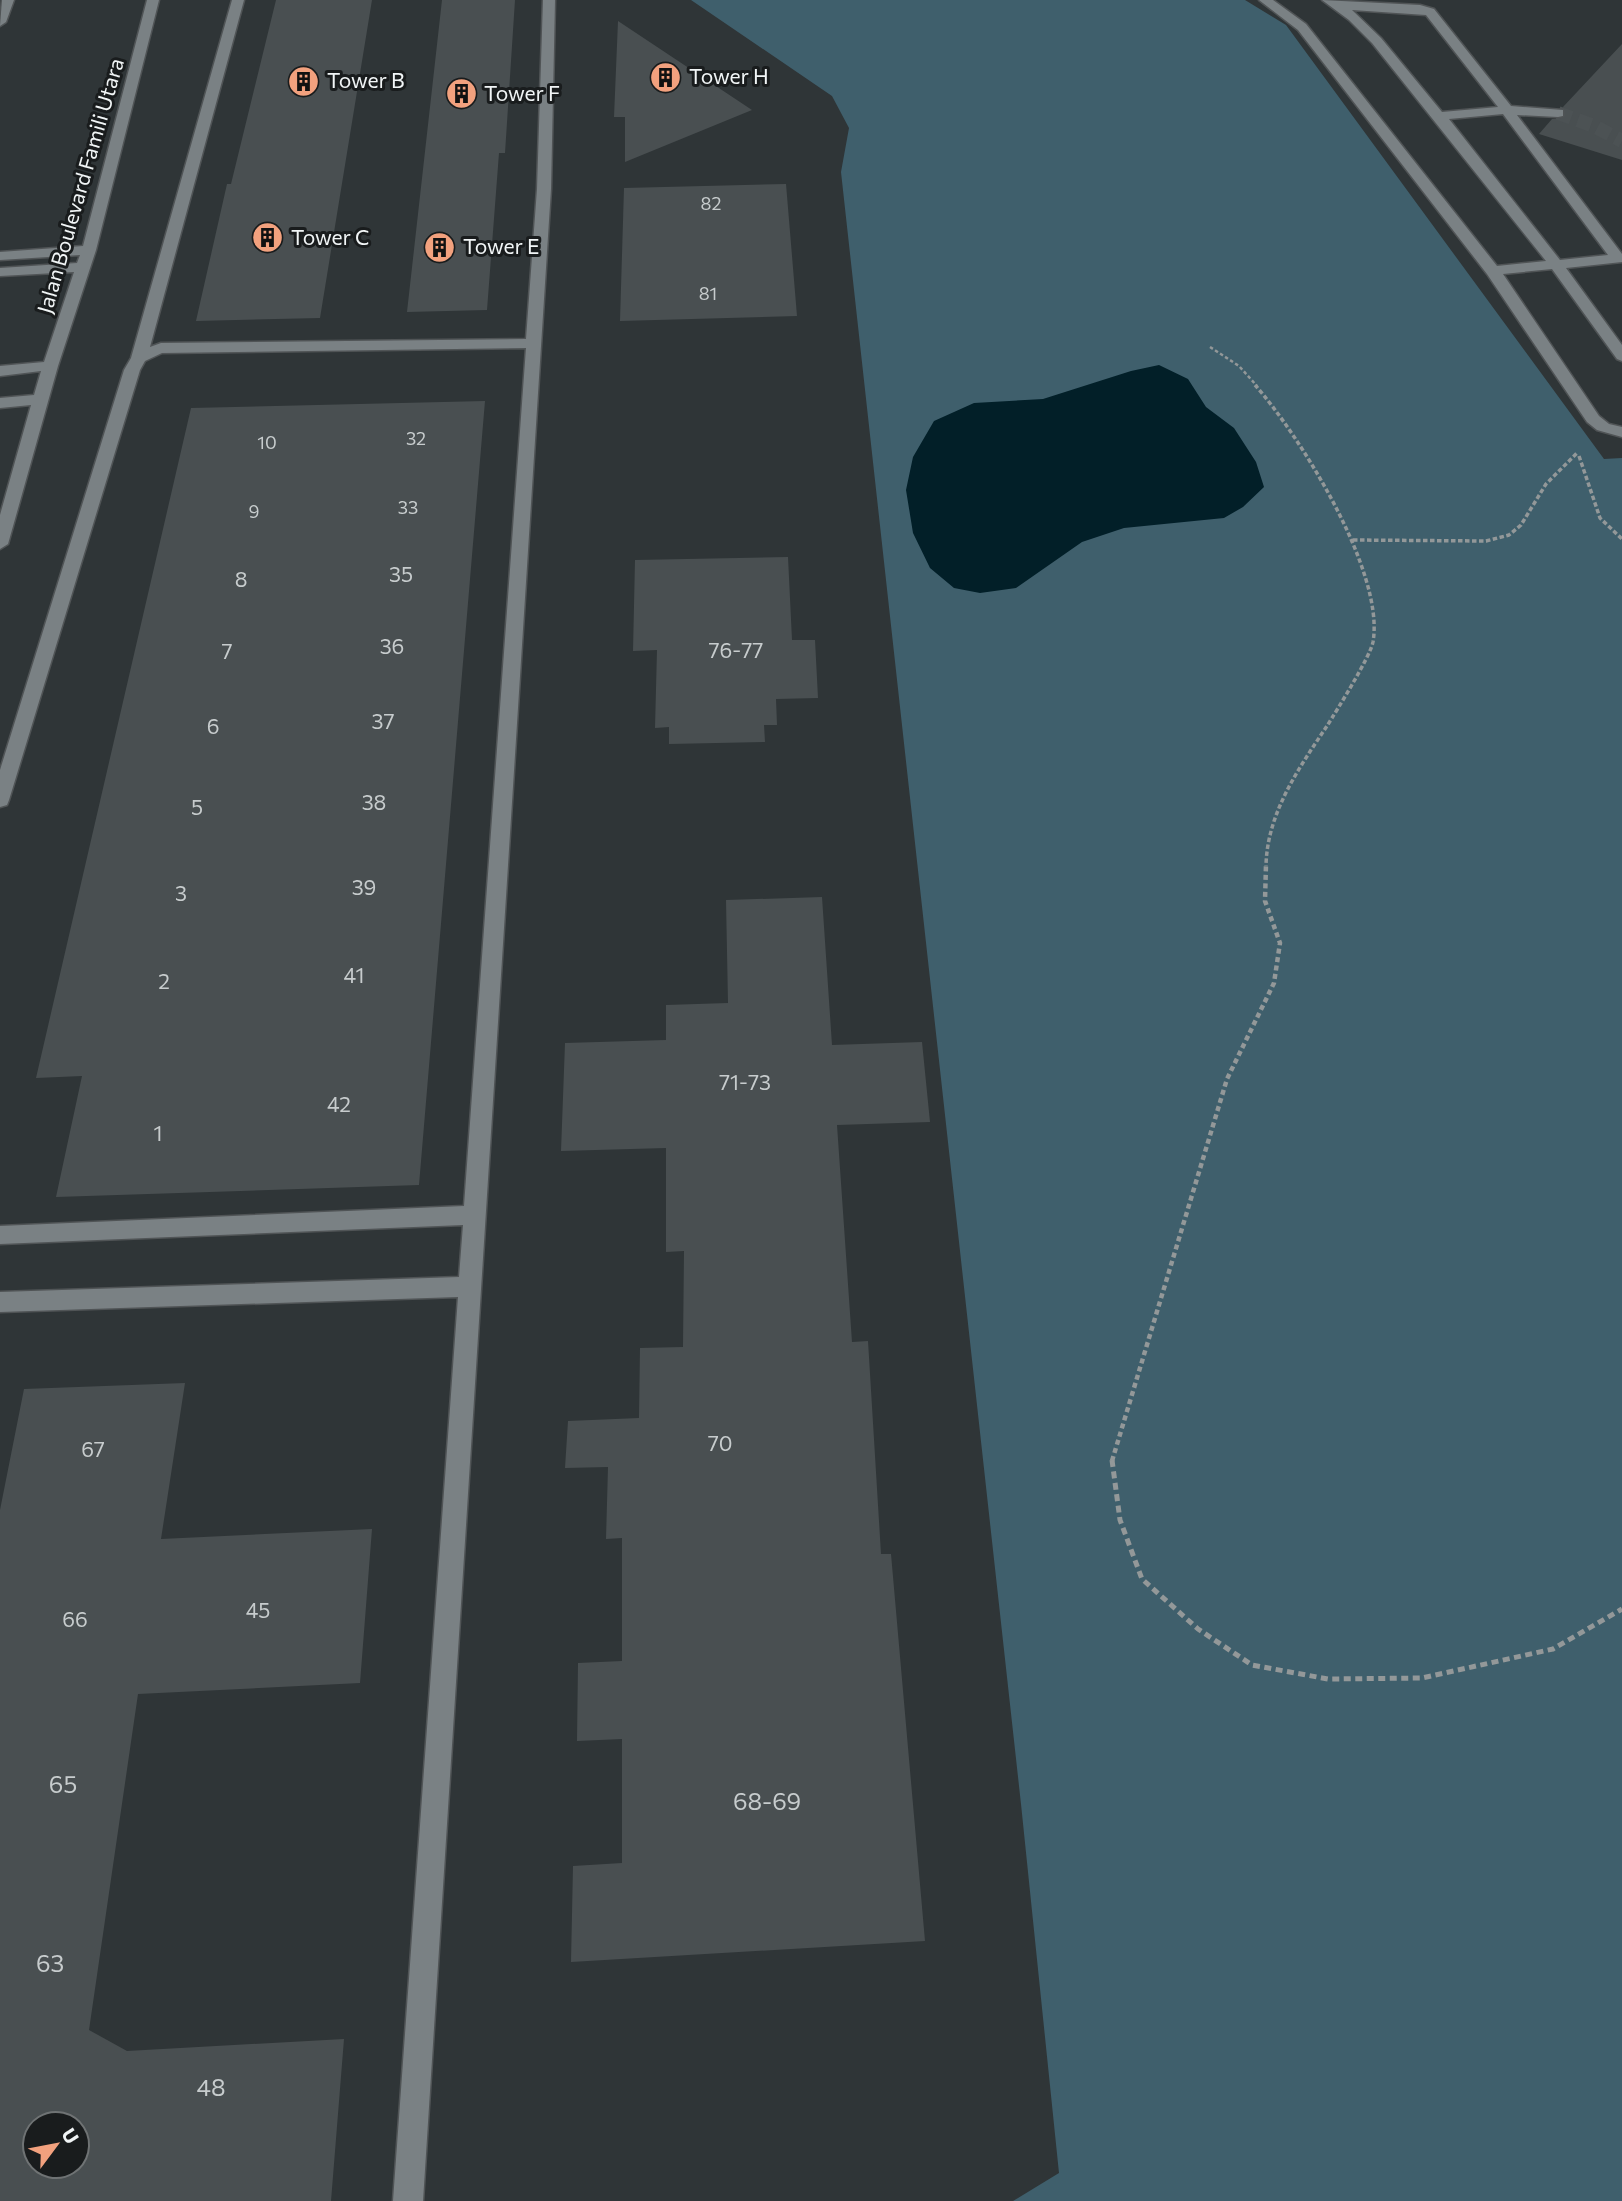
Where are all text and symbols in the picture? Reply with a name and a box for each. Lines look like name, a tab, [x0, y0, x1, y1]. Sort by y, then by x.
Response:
street label: Jalan Boulevard Famili Utara	[31, 55, 128, 316]
building icon: Tower H	[649, 60, 683, 94]
place label: Tower H	[689, 63, 769, 88]
building icon: Tower B	[287, 64, 321, 98]
place label: Tower B	[327, 67, 405, 92]
building icon: Tower F	[444, 77, 478, 111]
place label: Tower F	[484, 80, 560, 105]
house number: 82	[701, 192, 721, 214]
building icon: Tower C	[251, 221, 285, 255]
place label: Tower C	[291, 224, 369, 249]
building icon: Tower E	[423, 230, 457, 264]
place label: Tower E	[463, 233, 539, 258]
house number: 81	[699, 282, 717, 304]
house number: 32	[406, 427, 426, 449]
house number: 10	[257, 431, 277, 453]
house number: 33	[398, 496, 418, 518]
house number: 9	[249, 500, 259, 522]
house number: 35	[389, 561, 413, 586]
house number: 8	[235, 566, 247, 591]
house number: 36	[380, 633, 404, 658]
house number: 76-77	[709, 637, 763, 662]
house number: 7	[221, 638, 233, 663]
house number: 37	[372, 708, 394, 733]
house number: 6	[207, 713, 219, 738]
house number: 38	[362, 789, 386, 814]
house number: 5	[191, 794, 203, 819]
house number: 39	[352, 874, 376, 899]
house number: 3	[175, 880, 187, 905]
house number: 41	[344, 962, 364, 987]
house number: 2	[158, 968, 170, 993]
house number: 71-73	[719, 1069, 771, 1094]
house number: 42	[327, 1091, 351, 1116]
house number: 1	[154, 1120, 162, 1145]
house number: 70	[708, 1430, 732, 1455]
house number: 67	[81, 1436, 105, 1461]
house number: 45	[246, 1597, 270, 1622]
house number: 66	[62, 1606, 88, 1631]
house number: 65	[49, 1769, 77, 1798]
house number: 68-69	[733, 1786, 801, 1815]
house number: 63	[36, 1948, 64, 1977]
house number: 48	[197, 2072, 225, 2101]
north arrow	[21, 2110, 91, 2180]
text: U	[57, 2124, 84, 2148]

